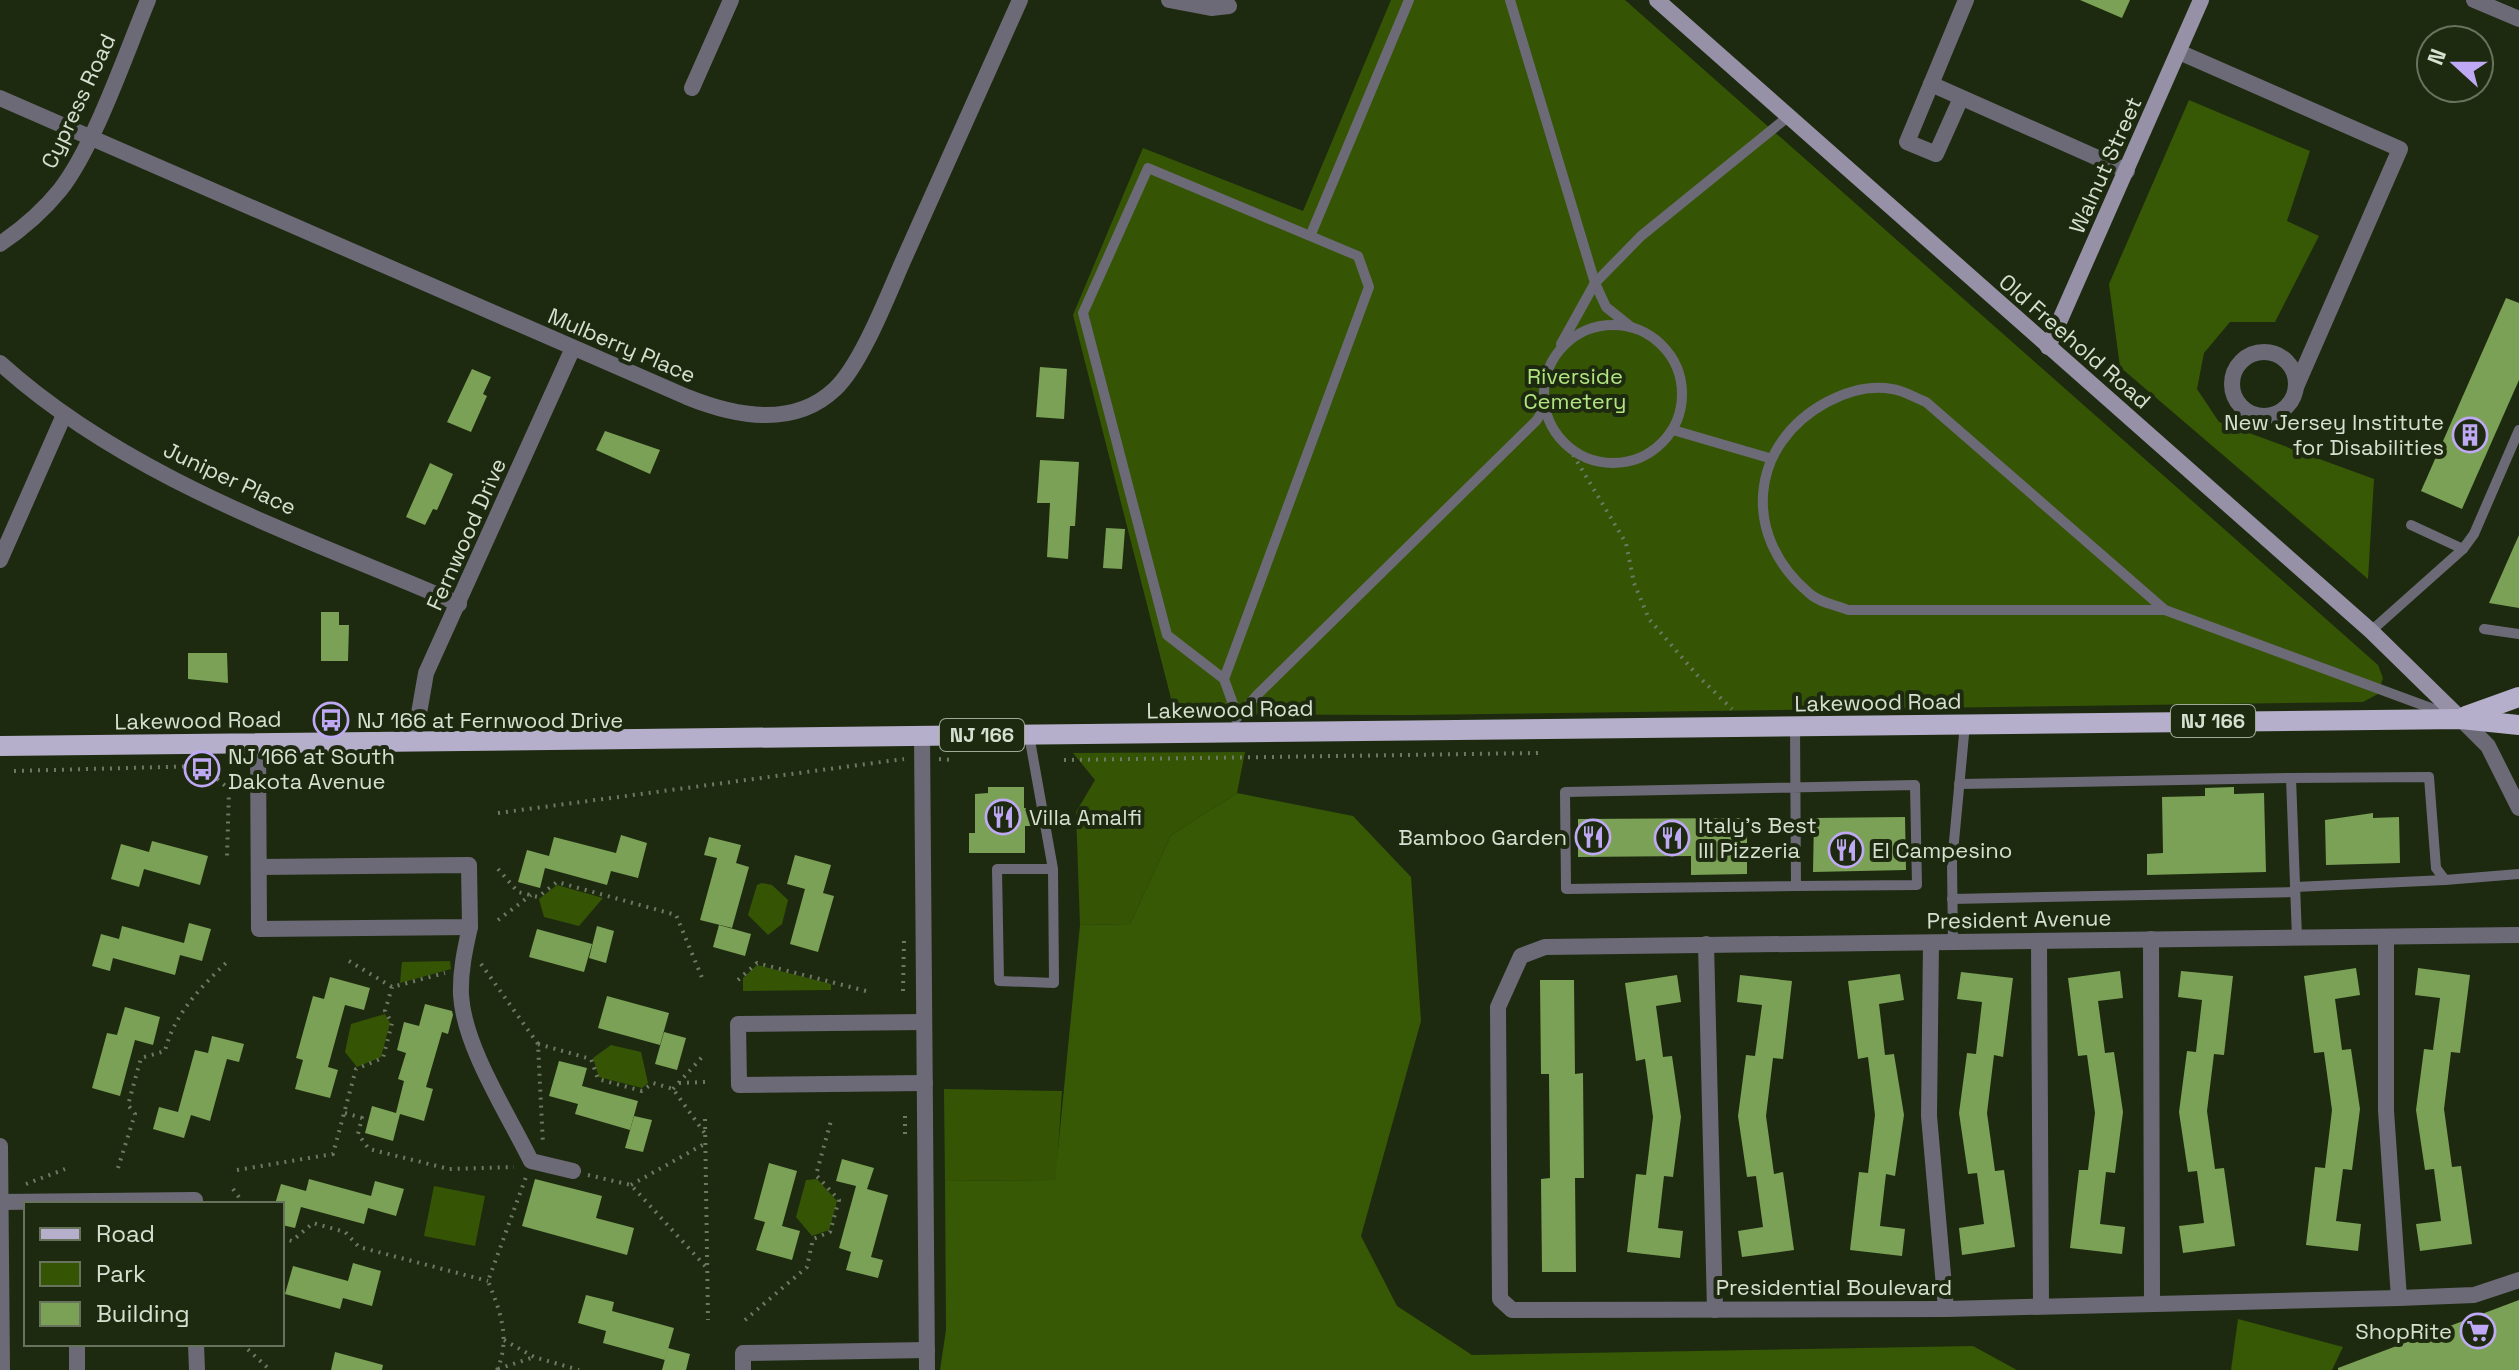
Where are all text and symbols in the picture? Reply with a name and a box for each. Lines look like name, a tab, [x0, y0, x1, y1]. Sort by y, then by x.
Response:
north arrow	[2415, 24, 2495, 104]
street label: Cypress Road	[35, 29, 121, 173]
text: N	[2421, 45, 2452, 69]
street label: Walnut Street	[2062, 92, 2148, 238]
street label: Old Freehold Road	[1993, 267, 2157, 415]
street label: Mulberry Place	[544, 301, 700, 389]
park label: Riverside Cemetery	[1523, 362, 1627, 415]
place label: New Jersey Institute for Disabilities	[2224, 408, 2444, 461]
building icon: New Jersey Institute for Disabilities	[2451, 416, 2489, 454]
street label: Juniper Place	[159, 435, 301, 521]
street label: Fernwood Drive	[420, 454, 512, 614]
street label: Lakewood Road	[1794, 687, 1962, 717]
street label: Lakewood Road	[1146, 694, 1314, 724]
bus stop icon: NJ 166 at Fernwood Drive	[312, 701, 350, 739]
street label: Lakewood Road	[114, 705, 282, 735]
road number: NJ 166	[2171, 705, 2255, 737]
place label: NJ 166 at Fernwood Drive	[357, 706, 623, 734]
road number: NJ 166	[940, 719, 1024, 751]
place label: NJ 166 at South Dakota Avenue	[228, 742, 395, 795]
bus stop icon: NJ 166 at South Dakota Avenue	[183, 750, 221, 788]
restaurant icon: Villa Amalfi	[984, 798, 1022, 836]
place label: Villa Amalfi	[1029, 803, 1142, 831]
place label: Italy's Best III Pizzeria	[1698, 811, 1817, 864]
restaurant icon: Bamboo Garden	[1574, 818, 1612, 856]
restaurant icon: Italy's Best III Pizzeria	[1653, 819, 1691, 857]
place label: Bamboo Garden	[1398, 823, 1567, 851]
restaurant icon: El Campesino	[1827, 831, 1865, 869]
place label: El Campesino	[1872, 836, 2012, 864]
street label: President Avenue	[1926, 903, 2112, 935]
legend	[24, 1202, 284, 1346]
text: Road	[96, 1218, 155, 1249]
text: Park	[96, 1258, 146, 1289]
street label: Presidential Boulevard	[1716, 1273, 1952, 1301]
text: Building	[96, 1298, 190, 1329]
supermarket icon: ShopRite	[2459, 1312, 2497, 1350]
place label: ShopRite	[2355, 1317, 2452, 1345]

